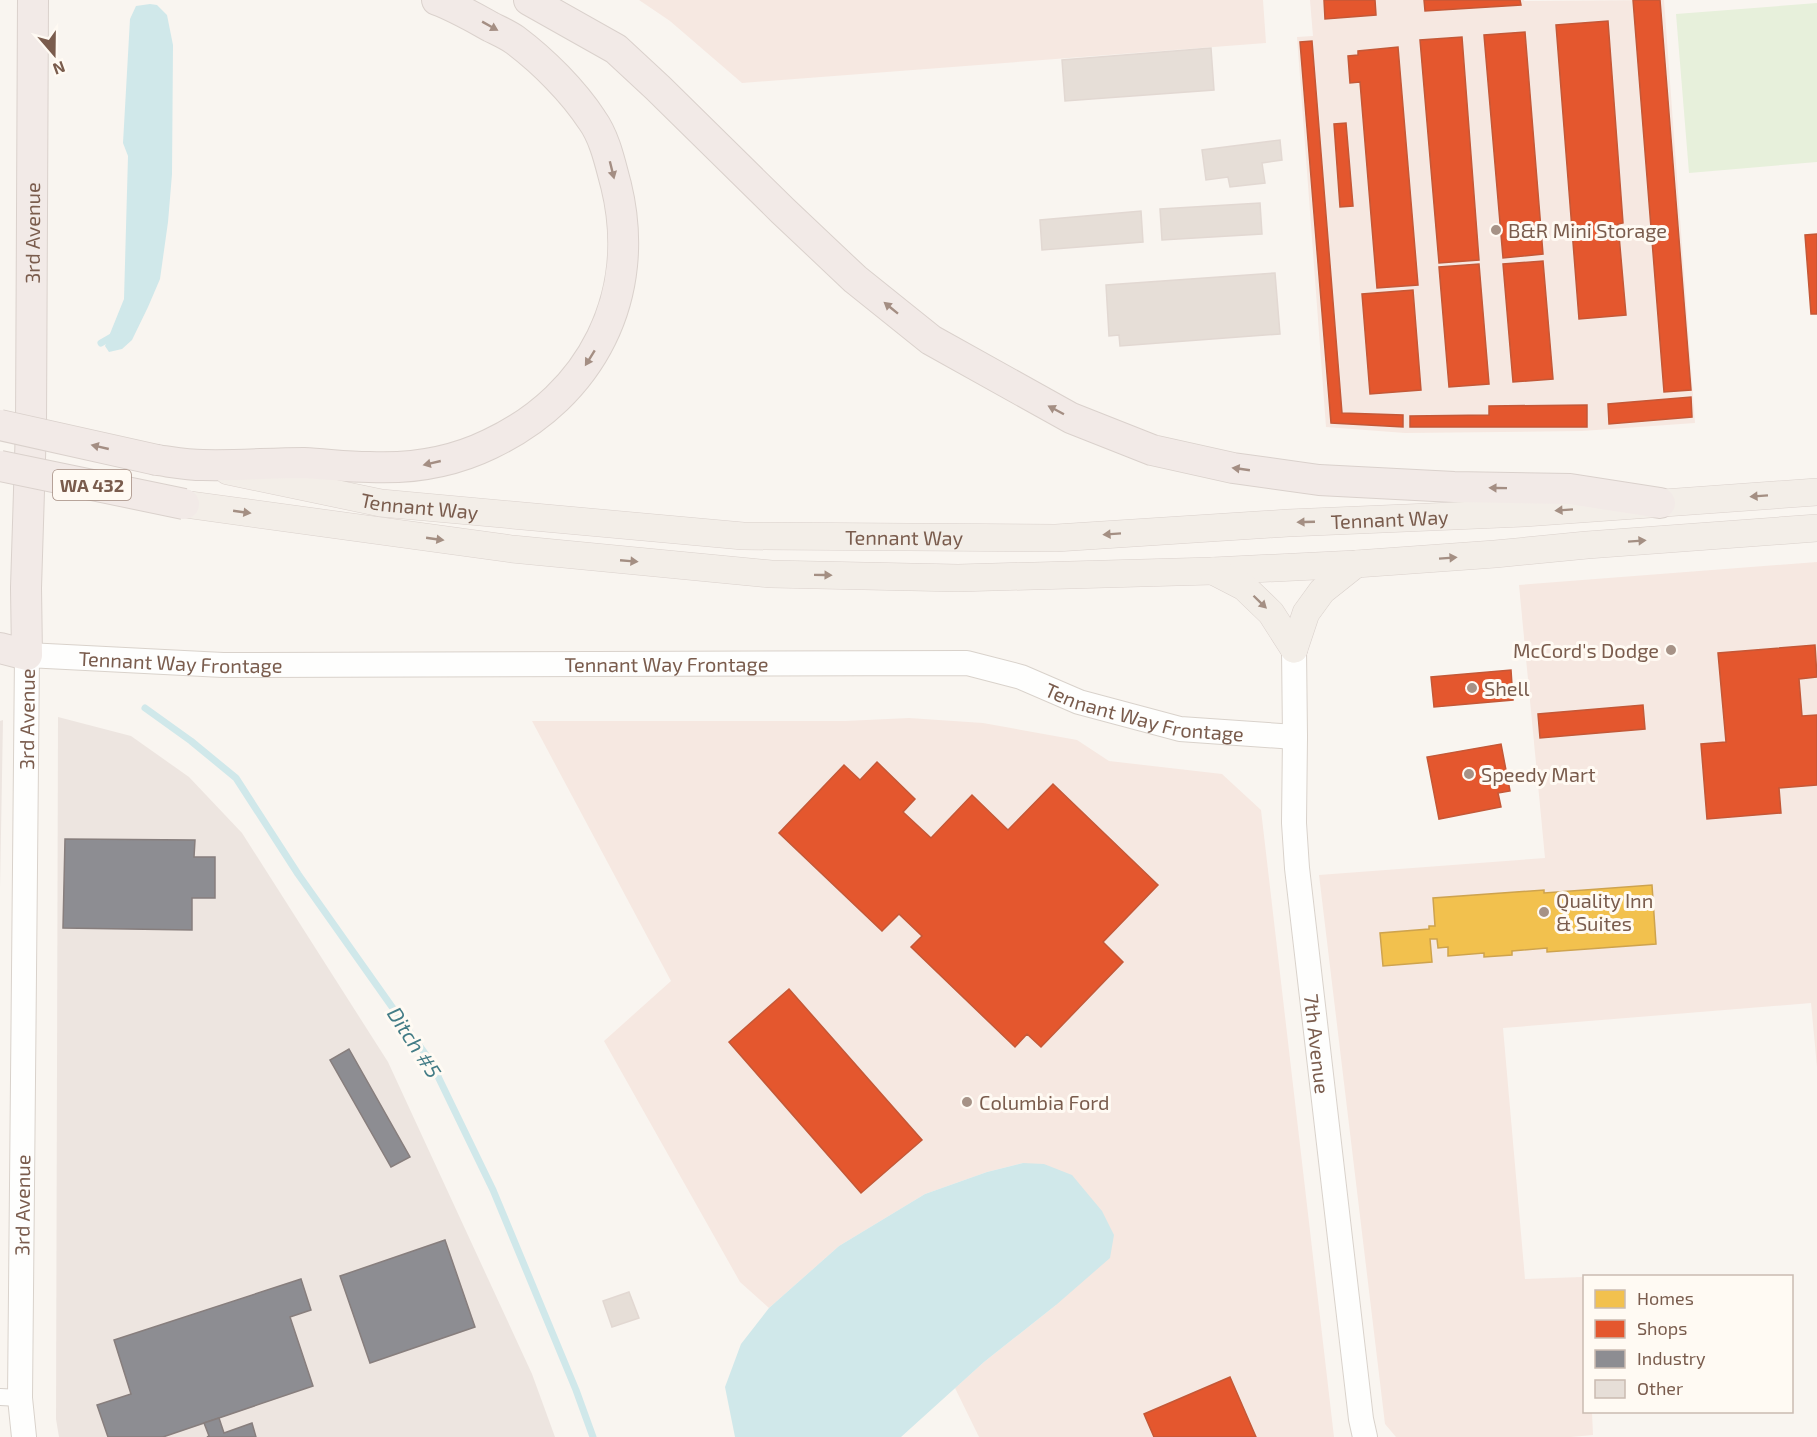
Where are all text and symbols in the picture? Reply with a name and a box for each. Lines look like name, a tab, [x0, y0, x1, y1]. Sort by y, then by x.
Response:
one-way arrow	[482, 21, 499, 31]
north arrow	[24, 24, 84, 84]
text: N	[51, 58, 68, 79]
one-way arrow	[608, 162, 617, 180]
street label: 3rd Avenue	[20, 182, 44, 284]
place label: B&R Mini Storage	[1508, 218, 1667, 242]
marker: B&R Mini Storage	[1489, 223, 1503, 237]
one-way arrow	[883, 302, 898, 314]
one-way arrow	[585, 350, 596, 366]
one-way arrow	[1047, 405, 1064, 415]
one-way arrow	[90, 442, 109, 451]
one-way arrow	[423, 458, 442, 468]
one-way arrow	[1231, 465, 1250, 474]
road number: WA 432	[53, 470, 131, 500]
one-way arrow	[1488, 483, 1507, 493]
street label: Tennant Way	[359, 487, 480, 524]
one-way arrow	[1749, 491, 1768, 501]
street label: Tennant Way	[1330, 504, 1450, 533]
one-way arrow	[1555, 506, 1574, 515]
one-way arrow	[233, 507, 252, 516]
one-way arrow	[1297, 517, 1316, 526]
street label: Tennant Way	[845, 525, 964, 549]
one-way arrow	[1102, 530, 1121, 539]
one-way arrow	[426, 534, 445, 543]
one-way arrow	[1628, 537, 1647, 546]
one-way arrow	[1439, 553, 1458, 562]
one-way arrow	[620, 556, 639, 566]
one-way arrow	[814, 570, 833, 580]
one-way arrow	[1253, 595, 1267, 609]
place label: McCord's Dodge	[1513, 638, 1659, 662]
marker: McCord's Dodge	[1664, 643, 1678, 657]
street label: Tennant Way Frontage	[78, 646, 282, 677]
street label: Tennant Way Frontage	[565, 652, 768, 676]
street label: 3rd Avenue	[14, 668, 39, 770]
place label: Shell	[1484, 676, 1530, 700]
street label: Tennant Way Frontage	[1042, 677, 1245, 745]
marker: Shell	[1465, 681, 1479, 695]
place label: Speedy Mart	[1481, 762, 1596, 786]
marker: Speedy Mart	[1462, 767, 1476, 781]
place label: Quality Inn & Suites	[1556, 888, 1653, 935]
marker: Quality Inn & Suites	[1537, 905, 1551, 919]
street label: 7th Avenue	[1300, 992, 1335, 1095]
water label: Ditch #5	[383, 1002, 447, 1082]
place label: Columbia Ford	[979, 1090, 1110, 1114]
marker: Columbia Ford	[960, 1095, 974, 1109]
street label: 3rd Avenue	[9, 1154, 34, 1256]
legend	[1583, 1275, 1793, 1413]
text: Homes	[1637, 1287, 1694, 1309]
text: Shops	[1637, 1317, 1687, 1339]
text: Industry	[1637, 1347, 1706, 1369]
text: Other	[1637, 1377, 1683, 1399]

